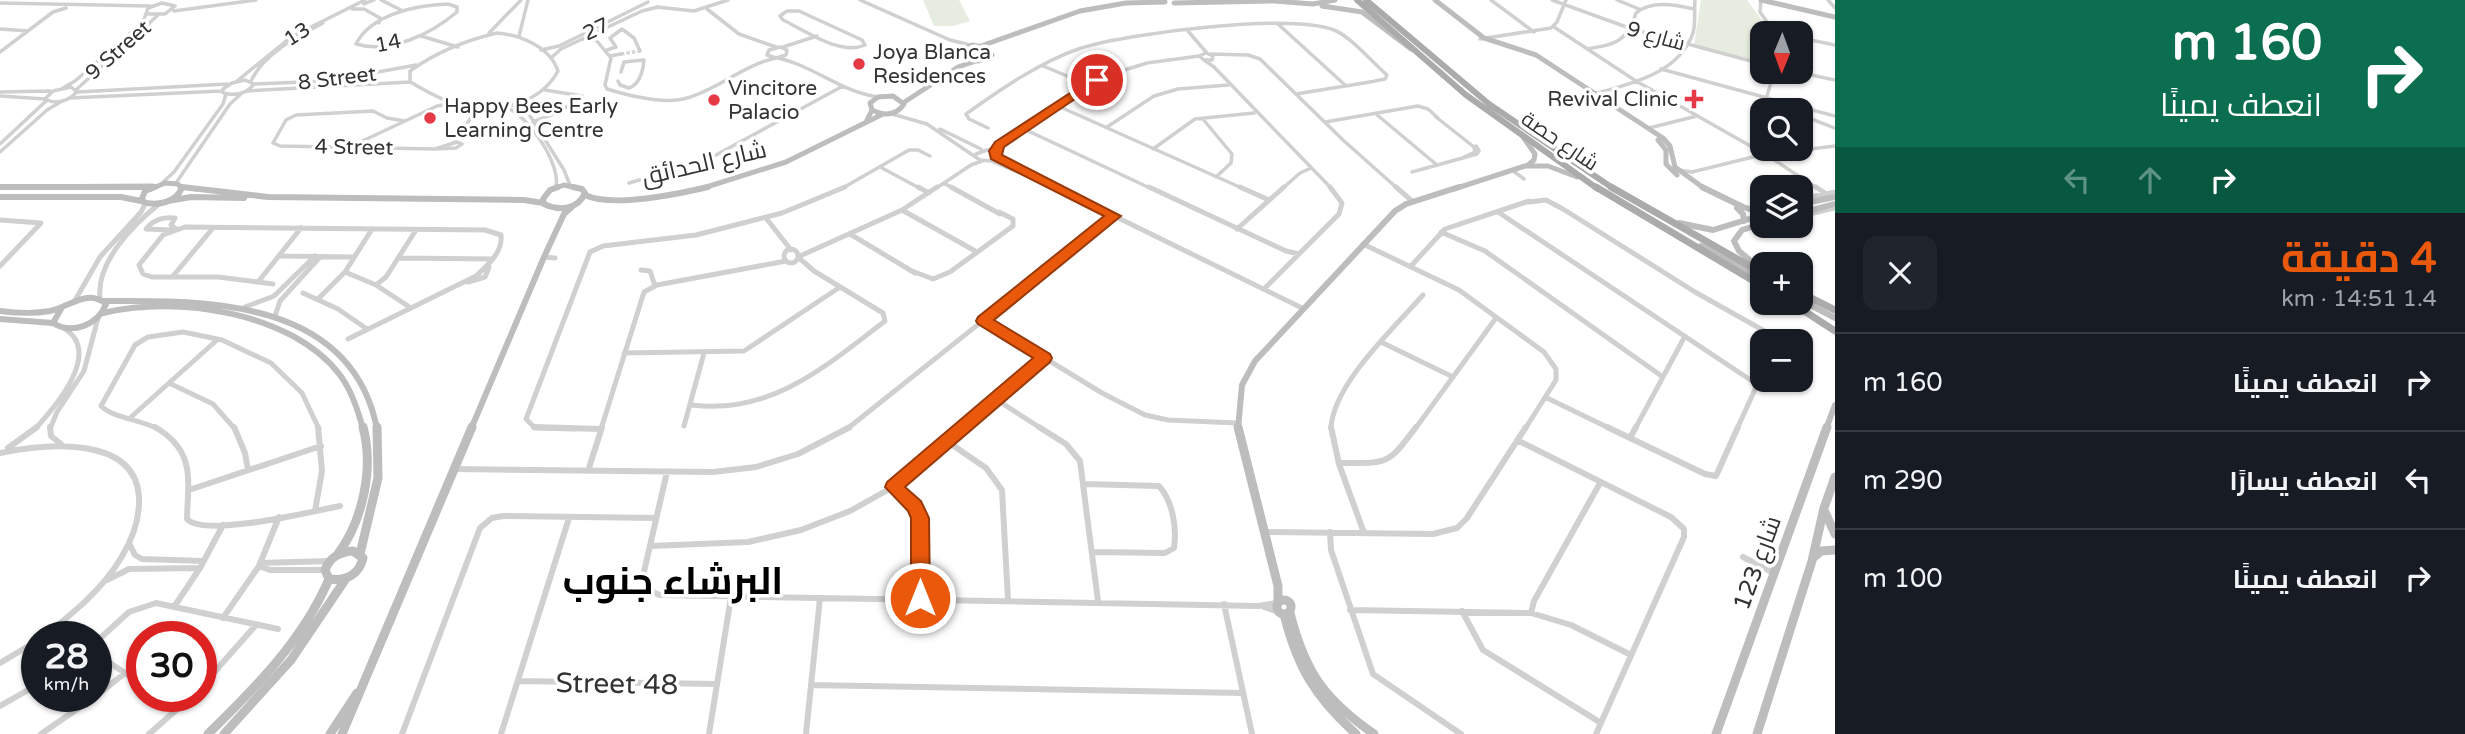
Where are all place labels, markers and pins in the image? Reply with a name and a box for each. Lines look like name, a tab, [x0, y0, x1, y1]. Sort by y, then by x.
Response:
place label: Joya Blanca Residences	[873, 40, 991, 89]
pin	[1067, 50, 1127, 110]
marker: Joya Blanca Residences	[851, 56, 867, 72]
place label: Vincitore Palacio	[728, 76, 817, 125]
place label: Revival Clinic	[1547, 87, 1678, 112]
marker: Revival Clinic	[1684, 89, 1704, 109]
marker: Vincitore Palacio	[706, 92, 722, 108]
place label: Happy Bees Early Learning Centre	[444, 94, 618, 143]
marker: Happy Bees Early Learning Centre	[422, 110, 438, 126]

